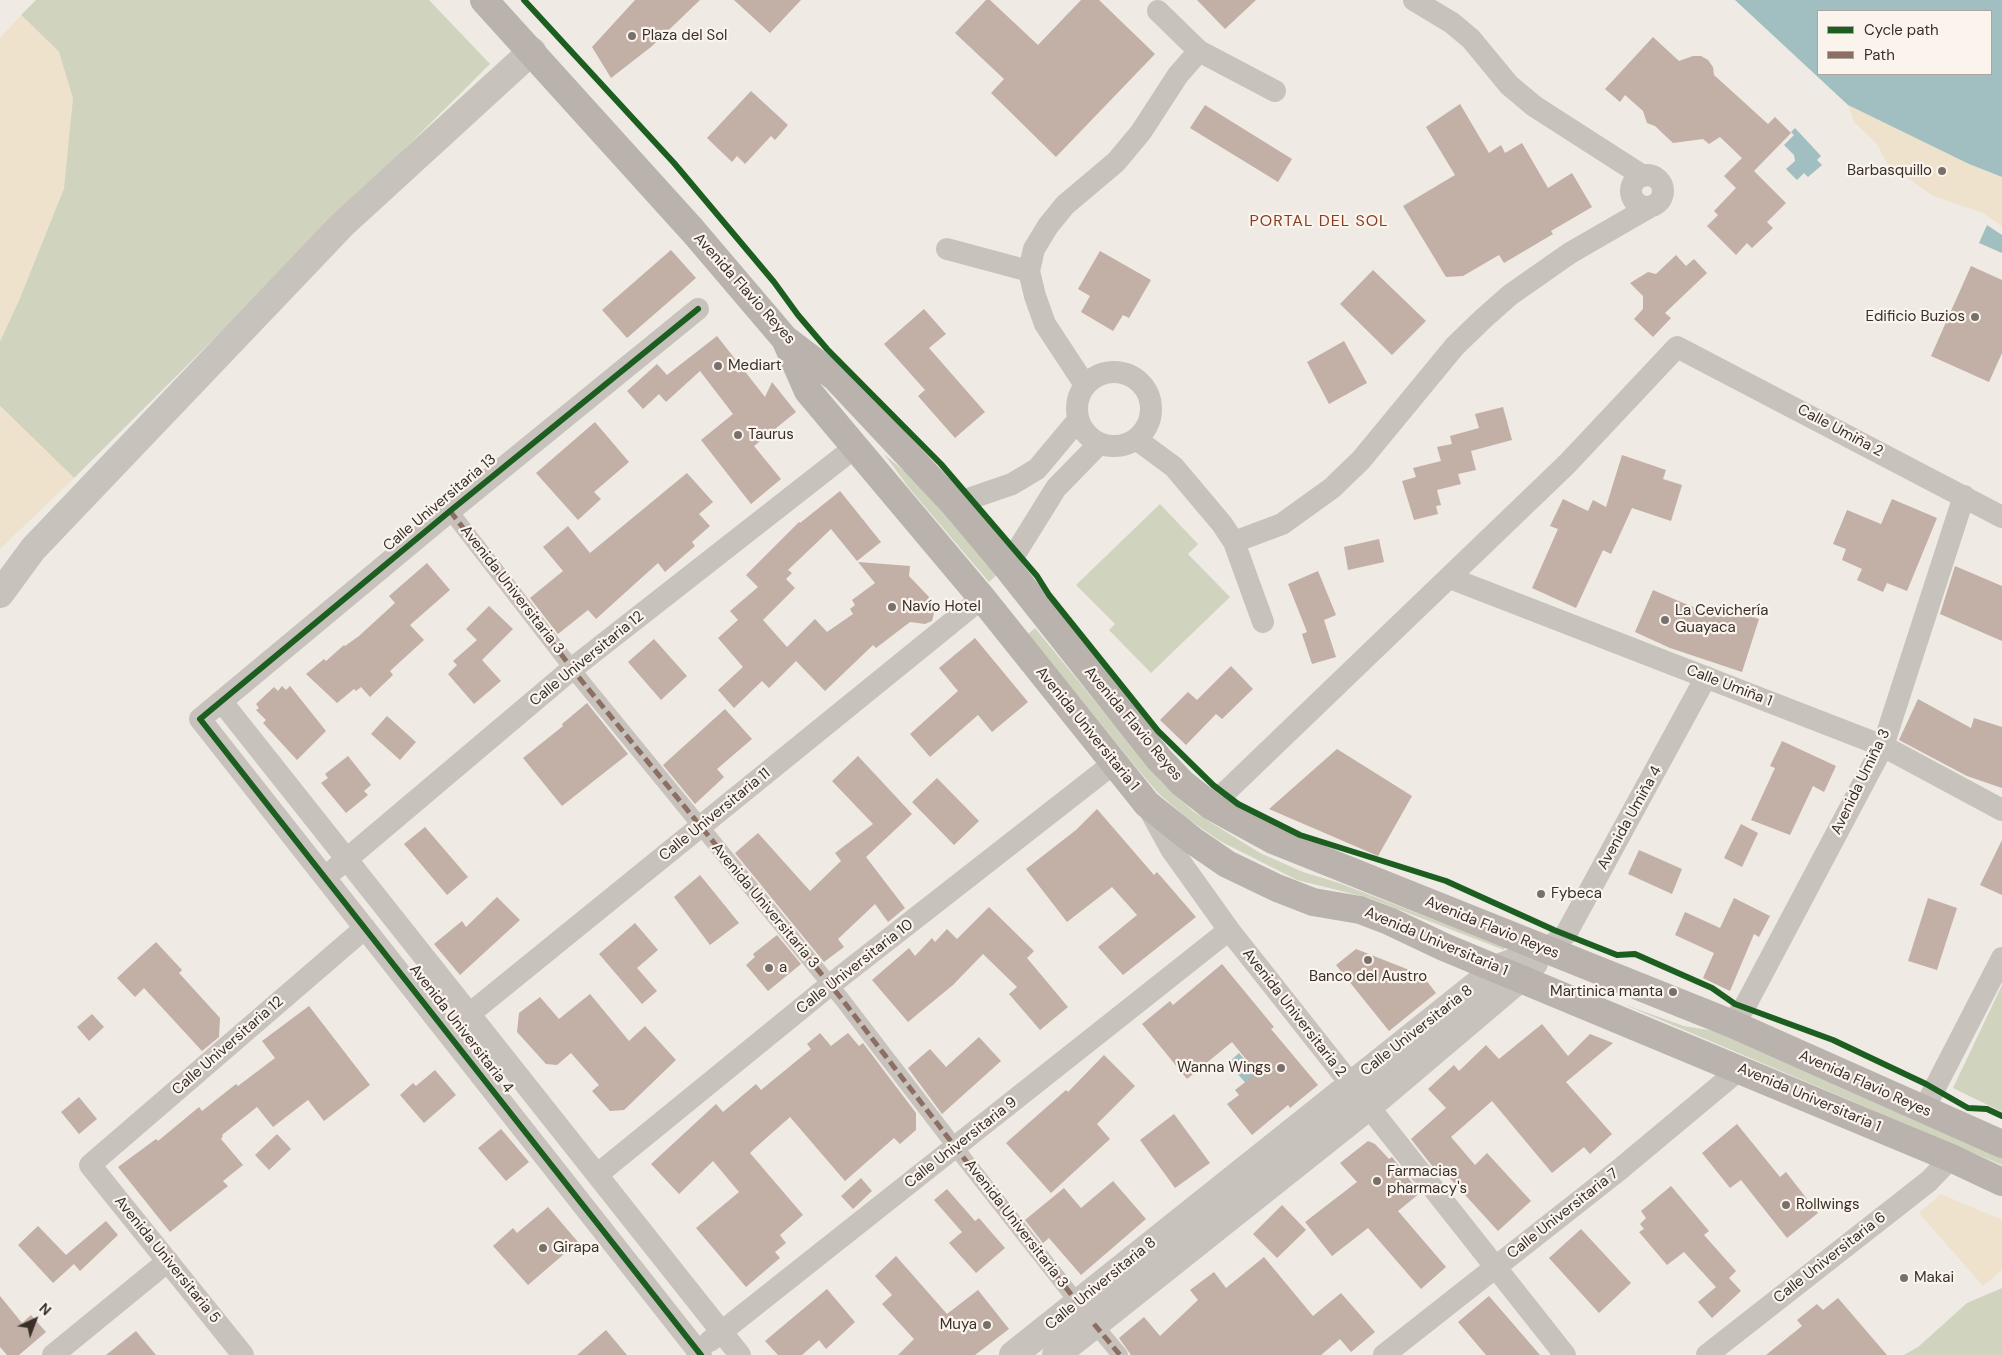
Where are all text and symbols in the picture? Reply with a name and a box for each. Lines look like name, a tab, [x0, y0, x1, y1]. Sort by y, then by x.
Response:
legend	[1817, 10, 1992, 75]
text: Cycle path	[1864, 20, 1939, 40]
place label: Plaza del Sol	[642, 27, 727, 45]
marker: Plaza del Sol	[626, 30, 638, 42]
text: Path	[1864, 45, 1895, 65]
place label: Barbasquillo	[1847, 162, 1932, 180]
marker: Barbasquillo	[1936, 165, 1948, 177]
district label: PORTAL DEL SOL	[1248, 212, 1390, 232]
street label: Avenida Flavio Reyes	[689, 230, 799, 348]
place label: Edificio Buzios	[1865, 308, 1965, 326]
marker: Edificio Buzios	[1969, 311, 1981, 323]
place label: Mediart	[728, 357, 782, 375]
marker: Mediart	[712, 360, 724, 372]
street label: Calle Umiña 2	[1794, 401, 1886, 461]
place label: Taurus	[748, 426, 794, 444]
marker: Taurus	[732, 429, 744, 441]
street label: Calle Universitaria 13	[380, 451, 500, 555]
street label: Avenida Universitaria 3	[456, 522, 568, 658]
place label: Navío Hotel	[902, 598, 981, 616]
marker: Navío Hotel	[886, 601, 898, 613]
place label: La Cevichería Guayaca	[1675, 602, 1768, 637]
street label: Calle Universitaria 12	[526, 607, 648, 711]
marker: La Cevichería Guayaca	[1659, 614, 1671, 626]
street label: Calle Umiña 1	[1684, 661, 1774, 711]
street label: Avenida Flavio Reyes	[1080, 663, 1186, 785]
street label: Avenida Universitaria 1	[1032, 664, 1142, 794]
street label: Avenida Umiña 3	[1828, 726, 1894, 838]
street label: Avenida Umiña 4	[1594, 763, 1666, 873]
street label: Calle Universitaria 11	[656, 765, 774, 865]
street label: Avenida Universitaria 3	[707, 840, 823, 972]
place label: Fybeca	[1551, 885, 1602, 903]
marker: Fybeca	[1535, 888, 1547, 900]
street label: Avenida Flavio Reyes	[1422, 893, 1562, 963]
street label: Avenida Universitaria 1	[1362, 904, 1510, 980]
street label: Calle Universitaria 10	[793, 916, 917, 1018]
street label: Avenida Universitaria 2	[1238, 945, 1350, 1081]
marker: Banco del Austro	[1362, 954, 1374, 966]
place label: a	[779, 959, 787, 977]
street label: Avenida Universitaria 4	[405, 961, 517, 1097]
marker: a	[763, 962, 775, 974]
place label: Banco del Austro	[1309, 968, 1427, 986]
street label: Calle Universitaria 8	[1357, 982, 1477, 1080]
place label: Martinica manta	[1550, 983, 1663, 1001]
marker: Martinica manta	[1667, 986, 1679, 998]
street label: Calle Universitaria 12	[169, 993, 287, 1099]
street label: Avenida Flavio Reyes	[1796, 1047, 1934, 1121]
place label: Wanna Wings	[1177, 1059, 1271, 1077]
street label: Avenida Universitaria 1	[1735, 1060, 1883, 1136]
marker: Wanna Wings	[1275, 1062, 1287, 1074]
street label: Calle Universitaria 9	[901, 1094, 1021, 1192]
street label: Avenida Universitaria 3	[960, 1156, 1072, 1292]
place label: Farmacias pharmacy's	[1387, 1163, 1467, 1198]
street label: Calle Universitaria 7	[1504, 1165, 1622, 1263]
marker: Farmacias pharmacy's	[1371, 1175, 1383, 1187]
street label: Avenida Universitaria 5	[110, 1193, 224, 1327]
place label: Rollwings	[1796, 1196, 1860, 1214]
marker: Rollwings	[1780, 1199, 1792, 1211]
street label: Calle Universitaria 6	[1770, 1209, 1890, 1307]
street label: Calle Universitaria 8	[1042, 1234, 1160, 1334]
place label: Girapa	[553, 1239, 599, 1257]
marker: Girapa	[537, 1242, 549, 1254]
place label: Makai	[1914, 1269, 1954, 1287]
marker: Makai	[1898, 1272, 1910, 1284]
north arrow	[10, 1295, 60, 1345]
text: N	[35, 1299, 55, 1319]
place label: Muya	[940, 1316, 977, 1334]
marker: Muya	[981, 1319, 993, 1331]

